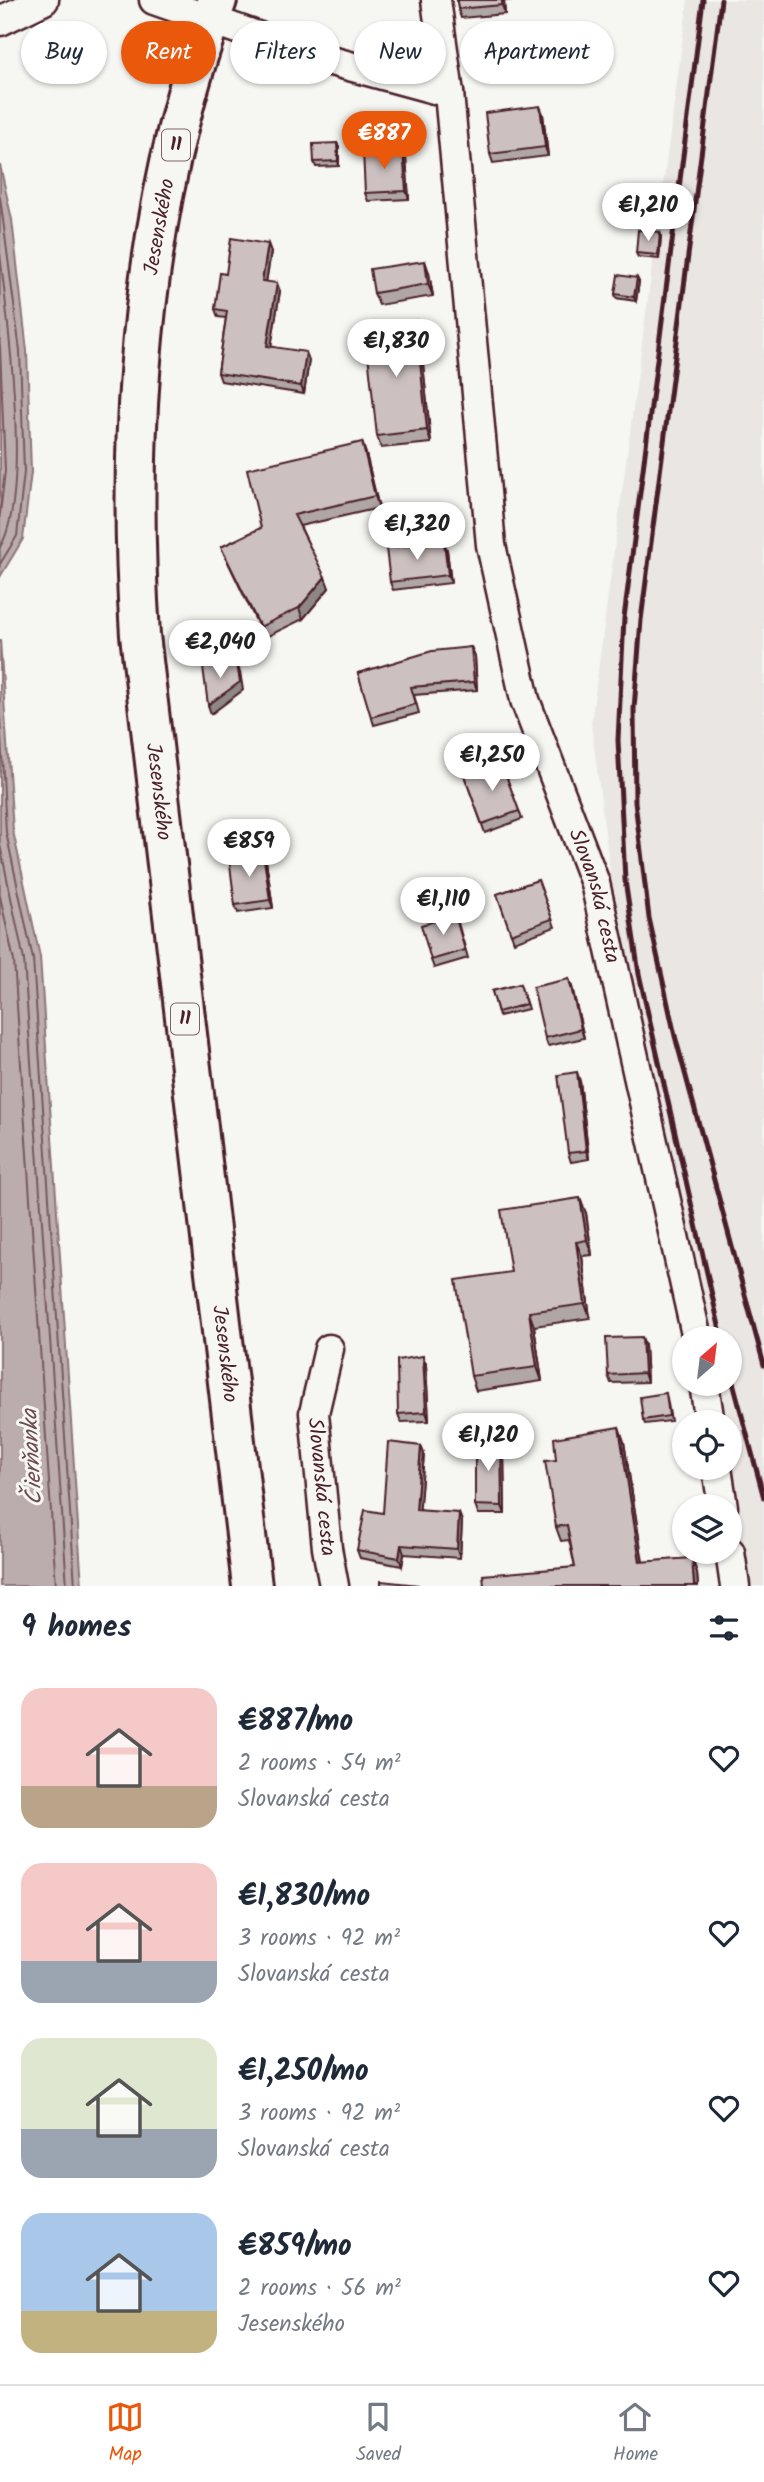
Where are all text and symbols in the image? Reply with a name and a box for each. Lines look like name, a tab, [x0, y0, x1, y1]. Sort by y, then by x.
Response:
chip: Buy	[21, 21, 107, 84]
chip: Rent	[121, 21, 216, 84]
chip: Filters	[230, 21, 340, 84]
chip: New	[354, 21, 446, 84]
chip: Apartment	[460, 21, 614, 84]
pin: €887	[343, 111, 425, 171]
text: €887	[358, 116, 410, 152]
road number: 11	[162, 130, 190, 160]
street label: Jesenského	[135, 176, 185, 278]
pin: €1,210	[591, 184, 705, 243]
text: €1,210	[618, 188, 678, 224]
pin: €1,830	[339, 320, 453, 379]
text: €1,830	[363, 324, 429, 360]
pin: €1,320	[360, 503, 474, 562]
text: €1,320	[384, 507, 450, 543]
pin: €2,040	[163, 620, 277, 680]
text: €2,040	[185, 625, 255, 661]
pin: €1,250	[435, 734, 549, 793]
text: €1,250	[460, 738, 524, 774]
street label: Jesenského	[136, 741, 181, 842]
pin: €859	[208, 820, 290, 879]
text: €859	[223, 824, 275, 860]
street label: Slovanská cesta	[559, 824, 629, 967]
pin: €1,110	[386, 878, 500, 937]
text: €1,110	[416, 882, 470, 918]
road number: 11	[171, 1004, 199, 1035]
street label: Jesenského	[203, 1303, 247, 1404]
north arrow	[672, 1326, 742, 1396]
map controls	[672, 1326, 742, 1564]
water label: Čierňanka	[12, 1406, 53, 1506]
button: locate	[672, 1410, 742, 1480]
pin: €1,120	[431, 1414, 545, 1473]
street label: Slovanská cesta	[298, 1416, 345, 1559]
text: €1,120	[458, 1418, 518, 1454]
button: layers	[672, 1494, 742, 1564]
text: 9 homes	[21, 1604, 132, 1652]
icon: filters	[705, 1609, 743, 1647]
text: €887/mo	[238, 1698, 353, 1746]
icon: home	[77, 1716, 161, 1800]
icon: heart	[705, 1739, 743, 1777]
text: 2 rooms · 54 m²	[238, 1746, 401, 1782]
text: Slovanská cesta	[238, 1782, 390, 1818]
text: €1,830/mo	[238, 1873, 370, 1921]
icon: home	[77, 1891, 161, 1975]
icon: heart	[705, 1914, 743, 1952]
text: 3 rooms · 92 m²	[238, 1921, 400, 1957]
text: Slovanská cesta	[238, 1957, 390, 1993]
text: €1,250/mo	[238, 2048, 369, 2096]
icon: home	[77, 2066, 161, 2150]
icon: heart	[705, 2089, 743, 2127]
text: 3 rooms · 92 m²	[238, 2096, 400, 2132]
text: Slovanská cesta	[238, 2132, 390, 2168]
text: €859/mo	[238, 2223, 352, 2271]
icon: home	[77, 2241, 161, 2325]
icon: heart	[705, 2264, 743, 2302]
text: 2 rooms · 56 m²	[238, 2271, 401, 2307]
text: Jesenského	[238, 2307, 345, 2343]
tab: Map	[106, 2398, 144, 2470]
tab: Saved	[356, 2398, 401, 2470]
tab: Home	[613, 2398, 658, 2470]

